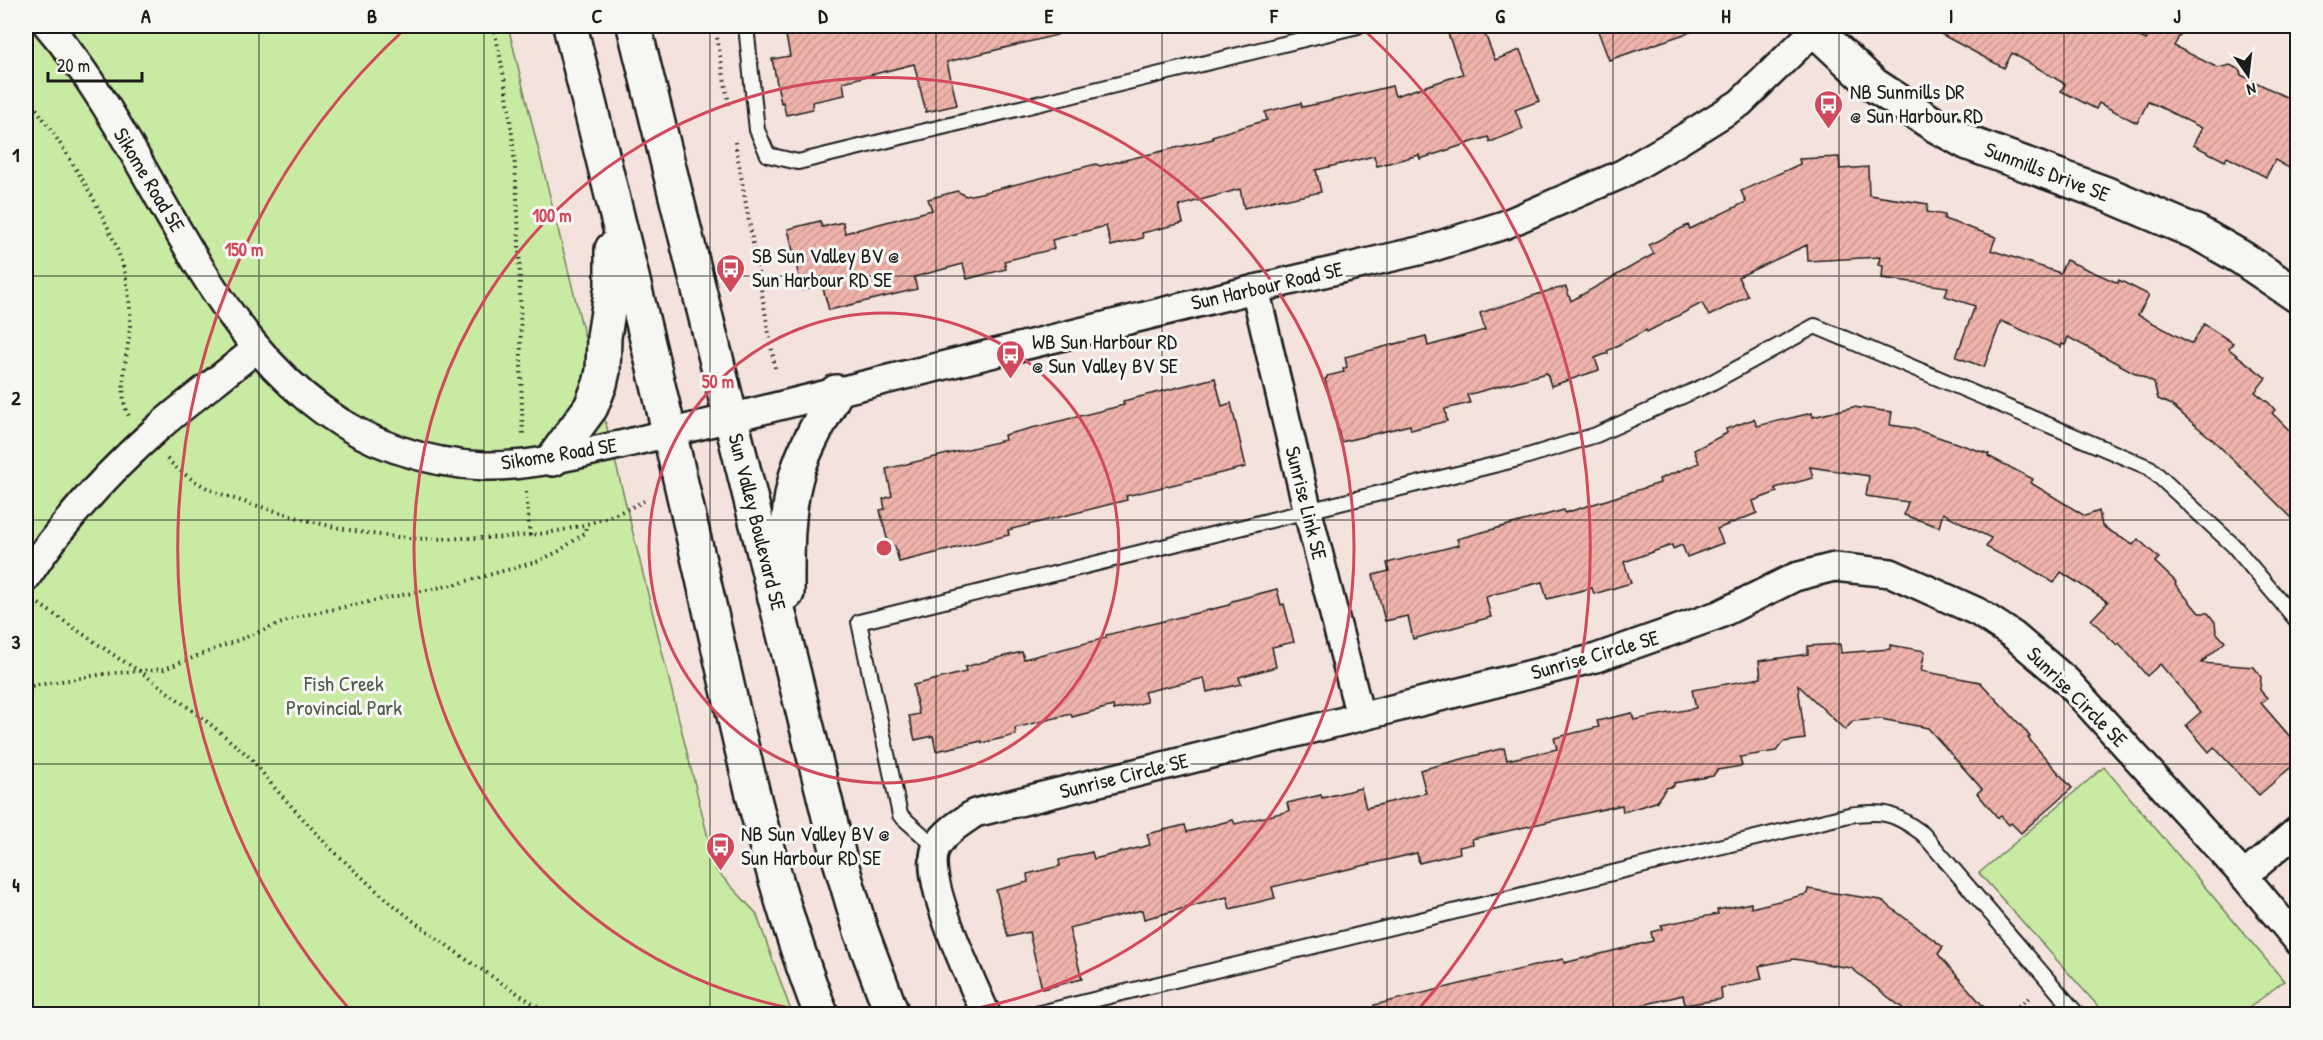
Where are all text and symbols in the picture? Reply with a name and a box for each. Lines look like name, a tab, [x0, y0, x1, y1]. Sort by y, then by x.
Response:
text: A	[141, 2, 151, 29]
text: B	[367, 2, 377, 29]
text: C	[592, 2, 603, 29]
text: D	[818, 2, 828, 29]
text: E	[1045, 2, 1054, 29]
text: F	[1269, 2, 1279, 29]
text: G	[1495, 2, 1505, 29]
text: H	[1721, 2, 1731, 29]
text: I	[1949, 2, 1953, 29]
text: J	[2173, 2, 2181, 29]
scale bar	[48, 45, 142, 83]
north arrow	[2218, 45, 2278, 105]
text: 20 m	[57, 53, 90, 78]
place label: NB Sunmills DR @ Sun Harbour RD	[1850, 77, 1983, 130]
text: N	[2244, 78, 2258, 101]
bus stop icon: NB Sunmills DR @ Sun Harbour RD	[1813, 88, 1845, 130]
street label: Sikome Road SE	[107, 122, 192, 237]
street label: Sunmills Drive SE	[1980, 134, 2114, 209]
text: 1	[12, 141, 20, 168]
text: 100 m	[532, 203, 572, 228]
text: 150 m	[225, 237, 263, 262]
place label: SB Sun Valley BV @ Sun Harbour RD SE	[752, 241, 899, 294]
bus stop icon: SB Sun Valley BV @ Sun Harbour RD SE	[715, 252, 747, 294]
street label: Sun Harbour Road SE	[1188, 254, 1346, 317]
place label: WB Sun Harbour RD @ Sun Valley BV SE	[1032, 327, 1178, 380]
bus stop icon: WB Sun Harbour RD @ Sun Valley BV SE	[995, 338, 1027, 380]
text: 50 m	[702, 369, 734, 394]
text: 2	[11, 384, 21, 411]
street label: Sikome Road SE	[499, 430, 619, 477]
street label: Sun Valley Boulevard SE	[721, 430, 794, 614]
street label: Sunrise Link SE	[1278, 443, 1335, 563]
centre of rings	[874, 538, 894, 558]
street label: Sunrise Circle SE	[1528, 622, 1662, 687]
text: 3	[12, 628, 21, 655]
street label: Sunrise Circle SE	[2021, 640, 2134, 753]
park label: Fish Creek Provincial Park	[286, 669, 402, 722]
street label: Sunrise Circle SE	[1056, 746, 1191, 806]
place label: NB Sun Valley BV @ Sun Harbour RD SE	[741, 819, 890, 872]
bus stop icon: NB Sun Valley BV @ Sun Harbour RD SE	[704, 830, 736, 872]
text: 4	[12, 871, 20, 898]

